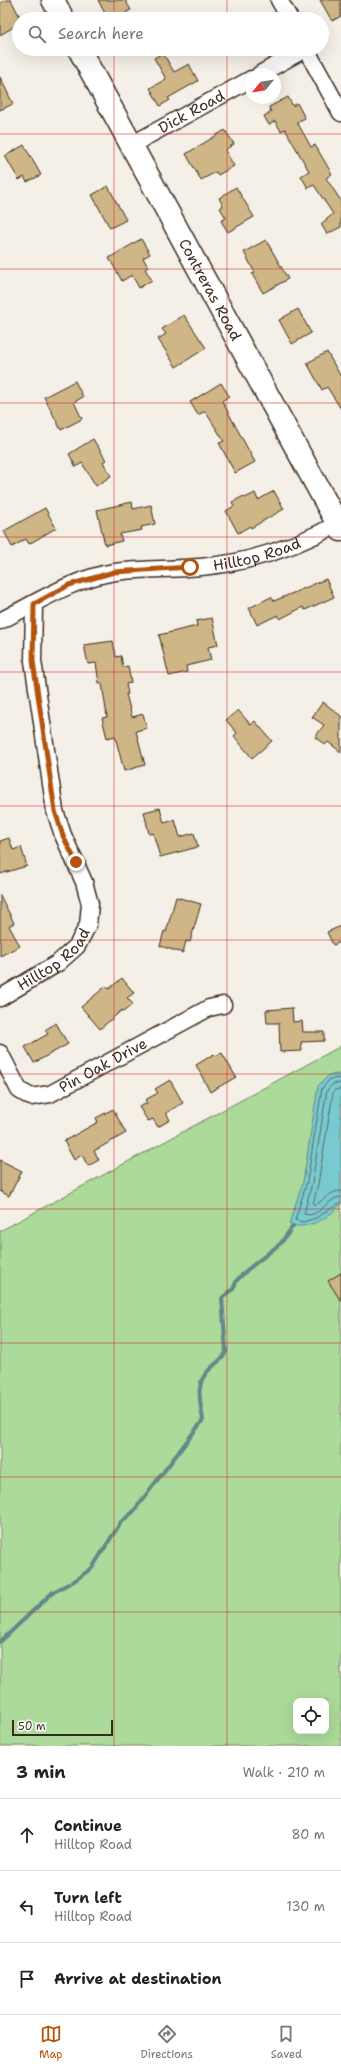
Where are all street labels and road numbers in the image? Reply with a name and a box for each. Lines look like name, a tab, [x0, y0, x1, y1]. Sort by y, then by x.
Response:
street label: Dick Road	[155, 85, 229, 138]
street label: Contreras Road	[174, 235, 246, 345]
street label: Hilltop Road	[212, 533, 304, 575]
street label: Hilltop Road	[14, 924, 95, 995]
street label: Pin Oak Drive	[55, 1033, 151, 1097]

